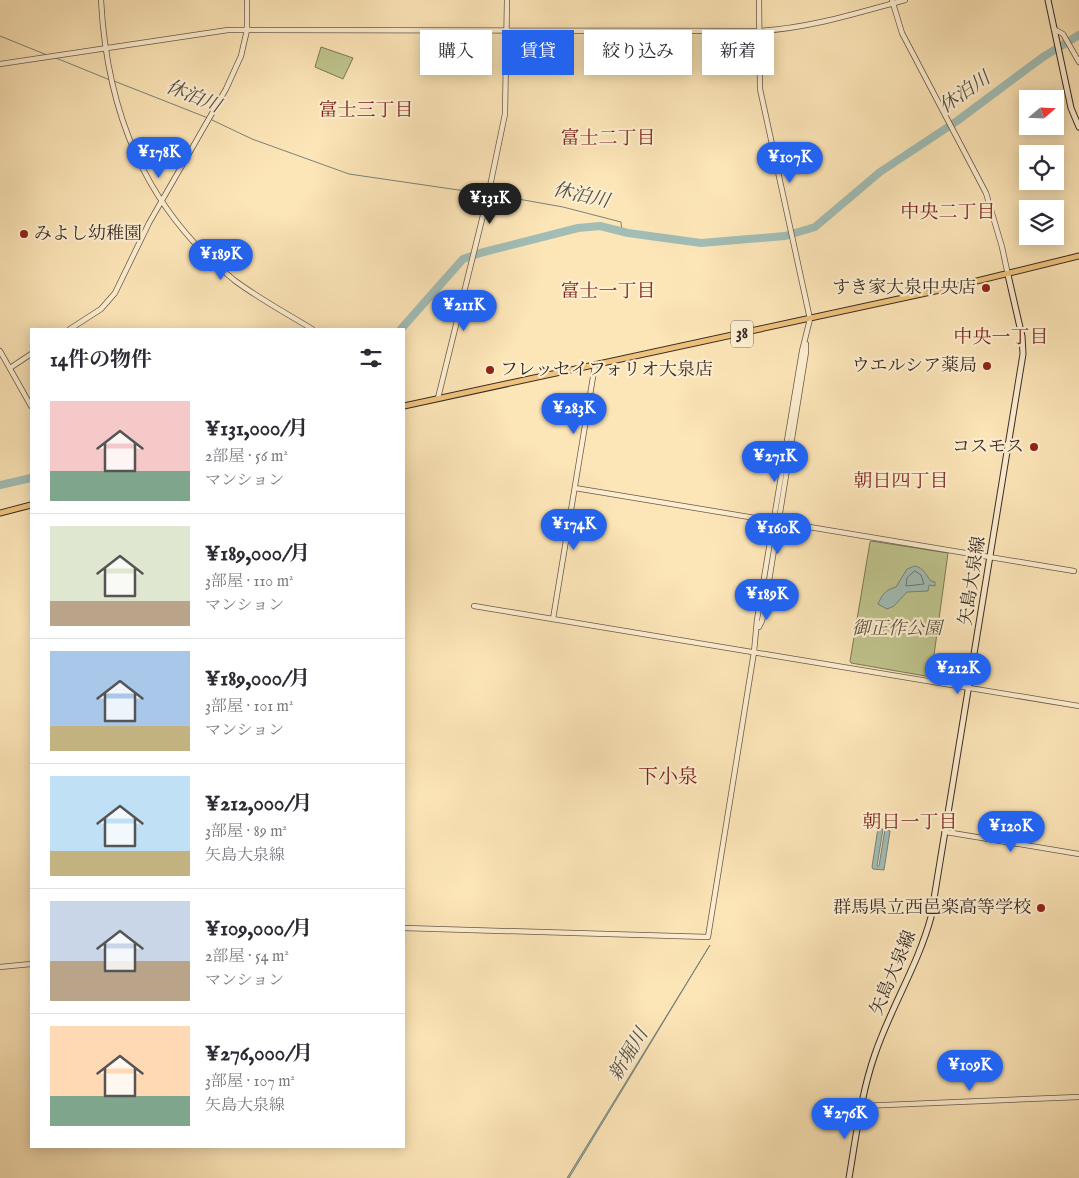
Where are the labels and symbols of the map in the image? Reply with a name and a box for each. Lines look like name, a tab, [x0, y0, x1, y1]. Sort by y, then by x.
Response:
water label: 休泊川	[935, 66, 997, 119]
water label: 休泊川	[162, 75, 226, 120]
north arrow	[1019, 90, 1064, 135]
district label: 富士三丁目	[318, 99, 414, 123]
district label: 富士二丁目	[560, 127, 656, 151]
pin: ¥178K	[124, 136, 194, 179]
pin: ¥107K	[755, 142, 825, 184]
water label: 休泊川	[551, 178, 613, 215]
pin: ¥131K	[455, 182, 525, 225]
district label: 中央二丁目	[900, 201, 996, 225]
place label: みよし幼稚園	[34, 223, 142, 246]
marker: みよし幼稚園	[18, 228, 30, 240]
pin: ¥189K	[186, 238, 256, 281]
place label: すき家大泉中央店	[832, 277, 976, 300]
district label: 富士一丁目	[560, 280, 656, 304]
marker: すき家大泉中央店	[980, 282, 992, 294]
pin: ¥211K	[429, 290, 499, 332]
road number: 38	[731, 320, 753, 348]
district label: 中央一丁目	[953, 326, 1049, 350]
place label: ウエルシア薬局	[851, 355, 977, 378]
place label: フレッセイフォリオ大泉店	[500, 359, 713, 382]
marker: ウエルシア薬局	[981, 360, 993, 372]
marker: フレッセイフォリオ大泉店	[484, 364, 496, 376]
pin: ¥283K	[539, 392, 609, 435]
place label: コスモス	[952, 436, 1024, 459]
pin: ¥271K	[740, 440, 810, 483]
marker: コスモス	[1028, 441, 1040, 453]
district label: 朝日四丁目	[853, 470, 949, 494]
pin: ¥174K	[539, 508, 609, 551]
pin: ¥160K	[743, 512, 813, 555]
street label: 矢島大泉線	[955, 535, 991, 627]
pin: ¥189K	[732, 578, 802, 621]
park label: 御正作公園	[852, 618, 945, 641]
pin: ¥212K	[923, 652, 993, 695]
district label: 下小泉	[638, 765, 698, 790]
pin: ¥120K	[976, 810, 1046, 853]
district label: 朝日一丁目	[862, 811, 958, 835]
place label: 群馬県立西邑楽高等学校	[833, 897, 1031, 920]
marker: 群馬県立西邑楽高等学校	[1035, 902, 1047, 914]
street label: 矢島大泉線	[866, 927, 922, 1019]
water label: 新堀川	[604, 1023, 655, 1086]
pin: ¥109K	[935, 1050, 1005, 1092]
pin: ¥276K	[810, 1098, 880, 1140]

